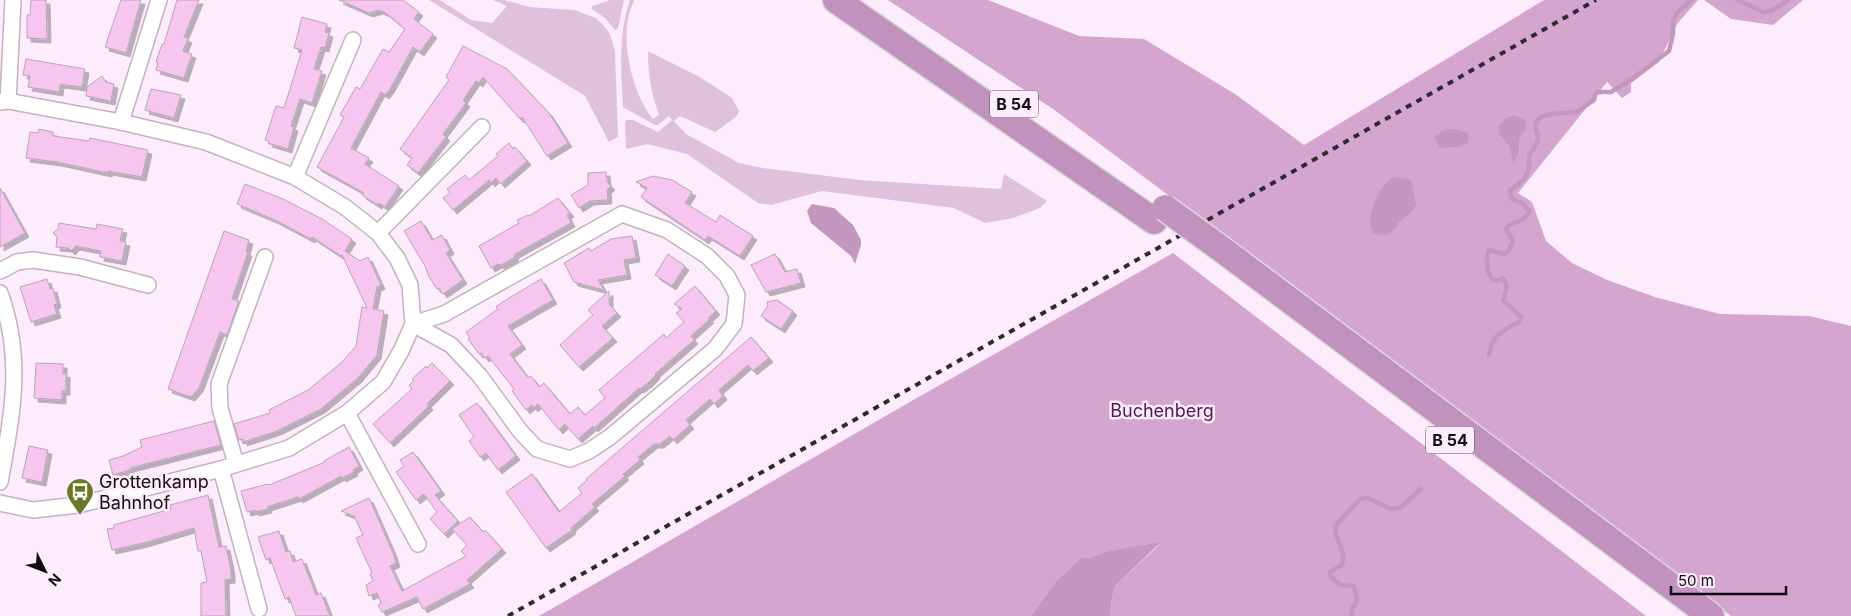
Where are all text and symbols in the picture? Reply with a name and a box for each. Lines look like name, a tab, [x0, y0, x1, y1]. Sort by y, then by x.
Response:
road number: B 54	[990, 90, 1038, 118]
park label: Buchenberg	[1110, 400, 1214, 421]
road number: B 54	[1426, 426, 1474, 454]
place label: Grottenkamp Bahnhof	[99, 471, 209, 513]
bus stop icon: Grottenkamp Bahnhof	[65, 477, 95, 516]
north arrow	[20, 546, 70, 596]
scale bar	[1671, 564, 1786, 596]
text: N	[45, 570, 65, 590]
text: 50 m	[1678, 571, 1714, 590]

